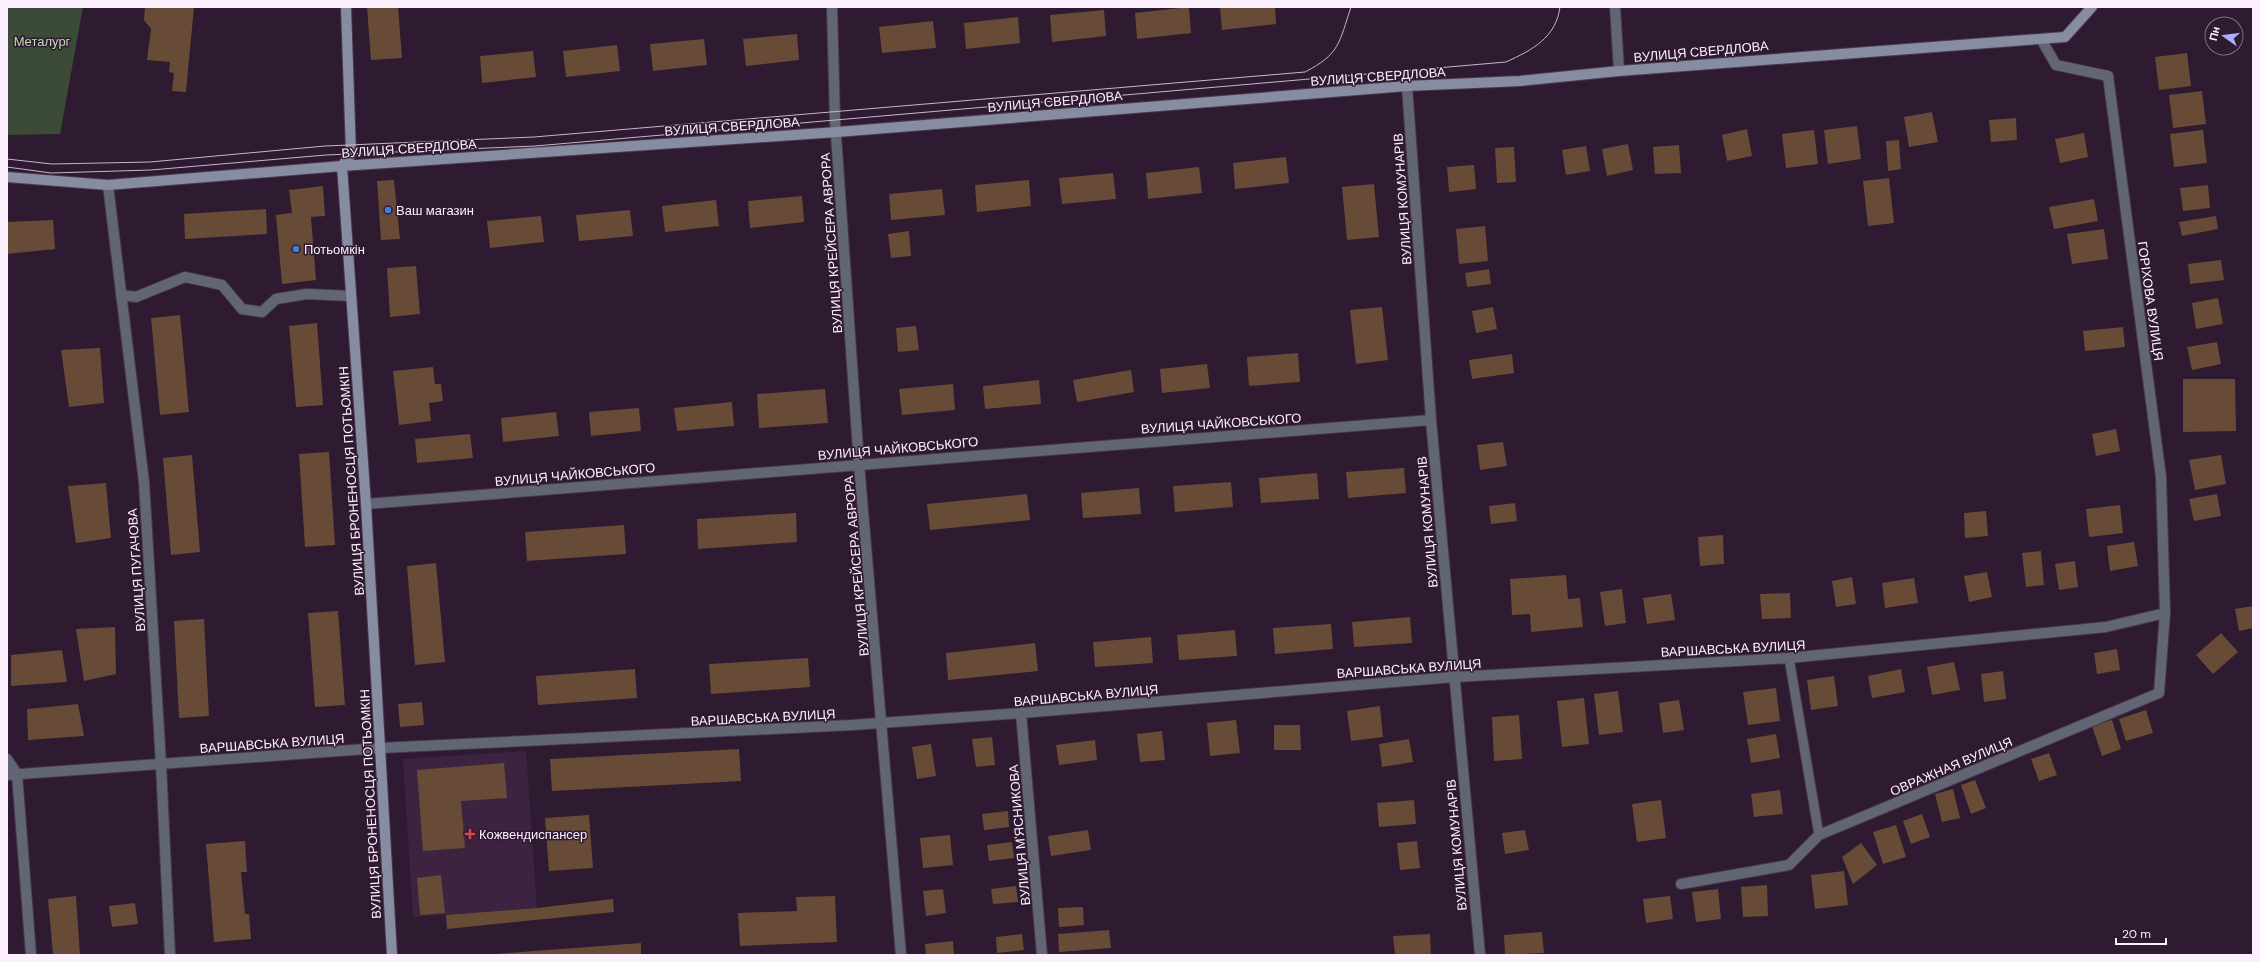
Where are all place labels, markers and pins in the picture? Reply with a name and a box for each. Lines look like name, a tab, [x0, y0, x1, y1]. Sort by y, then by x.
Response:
place label: Ваш магазин	[396, 202, 474, 219]
marker: Ваш магазин	[383, 205, 393, 215]
place label: Потьомкін	[304, 241, 365, 258]
marker: Потьомкін	[291, 244, 301, 254]
place label: Кожвендиспансер	[479, 826, 587, 843]
marker: Кожвендиспансер	[464, 828, 476, 840]

